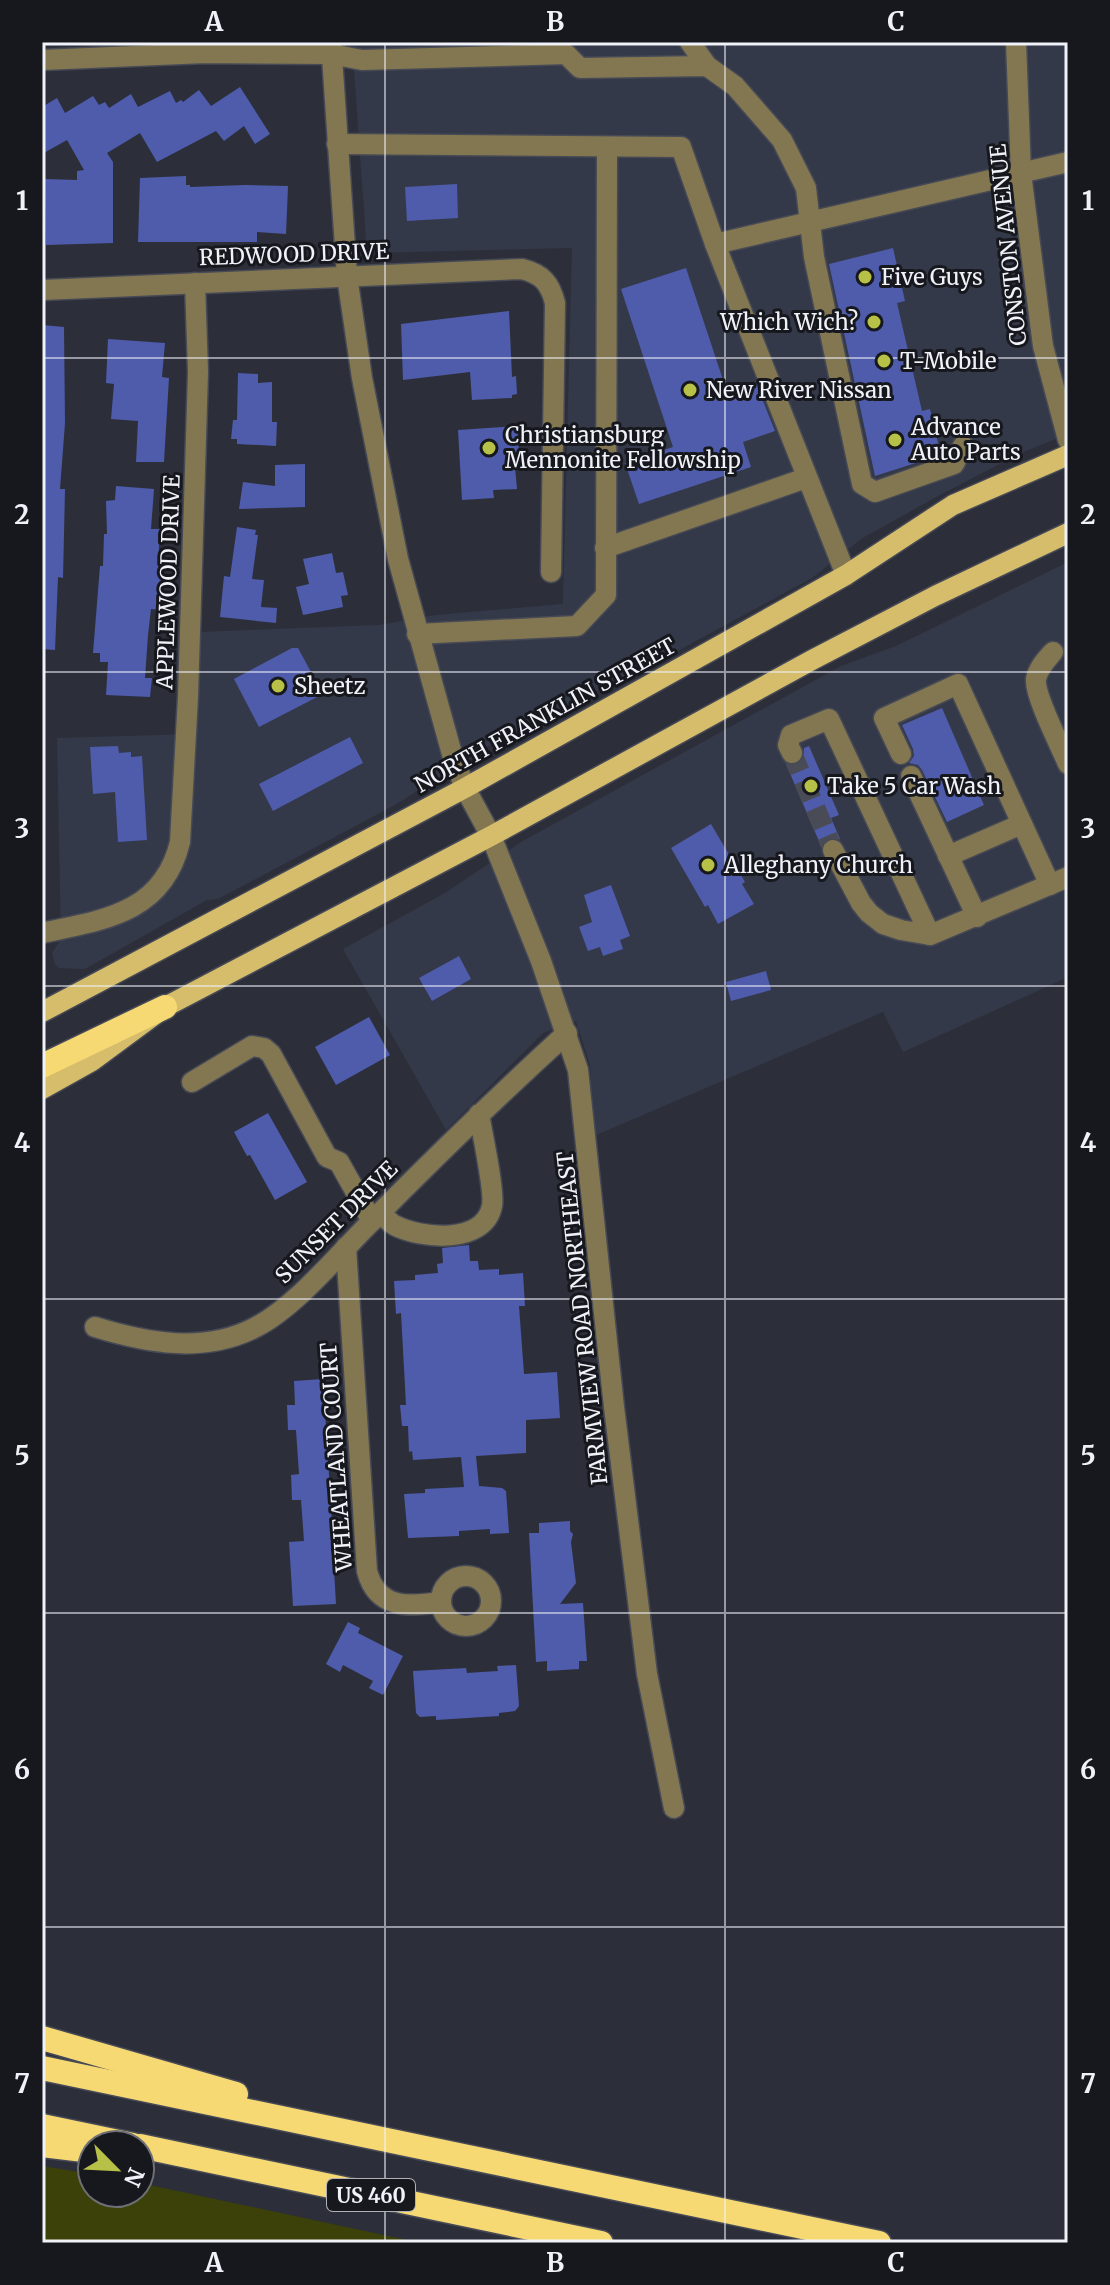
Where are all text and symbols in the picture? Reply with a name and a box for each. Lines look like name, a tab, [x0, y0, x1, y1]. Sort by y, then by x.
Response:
text: A	[204, 5, 224, 38]
text: B	[546, 5, 564, 38]
text: C	[887, 5, 905, 38]
street label: CONSTON AVENUE	[983, 143, 1033, 347]
text: 1	[16, 184, 28, 217]
text: 1	[1082, 184, 1094, 217]
street label: REDWOOD DRIVE	[198, 237, 390, 271]
place label: Five Guys	[881, 263, 983, 291]
marker: Five Guys	[856, 268, 874, 286]
place label: Which Wich?	[719, 308, 858, 336]
marker: Which Wich?	[865, 313, 883, 331]
place label: T-Mobile	[900, 347, 996, 375]
marker: T-Mobile	[875, 352, 893, 370]
place label: New River Nissan	[706, 376, 892, 404]
marker: New River Nissan	[681, 381, 699, 399]
place label: Advance Auto Parts	[910, 413, 1021, 466]
place label: Christiansburg Mennonite Fellowship	[505, 421, 741, 474]
marker: Advance Auto Parts	[886, 431, 904, 449]
marker: Christiansburg Mennonite Fellowship	[480, 439, 498, 457]
street label: APPLEWOOD DRIVE	[150, 474, 186, 691]
text: 2	[14, 498, 30, 531]
text: 2	[1080, 498, 1096, 531]
street label: NORTH FRANKLIN STREET	[409, 631, 681, 799]
place label: Sheetz	[294, 672, 365, 700]
marker: Sheetz	[269, 677, 287, 695]
place label: Take 5 Car Wash	[827, 772, 1002, 800]
marker: Take 5 Car Wash	[802, 777, 820, 795]
text: 3	[15, 812, 29, 845]
text: 3	[1081, 812, 1095, 845]
place label: Alleghany Church	[723, 851, 913, 879]
marker: Alleghany Church	[699, 856, 717, 874]
text: 4	[14, 1126, 31, 1159]
text: 4	[1080, 1126, 1097, 1159]
street label: FARMVIEW ROAD NORTHEAST	[551, 1150, 613, 1486]
street label: SUNSET DRIVE	[269, 1155, 403, 1289]
street label: WHEATLAND COURT	[314, 1342, 358, 1573]
text: 5	[14, 1439, 30, 1472]
text: 5	[1080, 1439, 1096, 1472]
text: 6	[14, 1753, 30, 1786]
text: 6	[1080, 1753, 1096, 1786]
text: 7	[14, 2067, 30, 2100]
text: 7	[1080, 2067, 1096, 2100]
north arrow	[76, 2129, 156, 2209]
text: N	[118, 2163, 151, 2191]
road number: US 460	[327, 2179, 415, 2211]
text: A	[204, 2246, 224, 2279]
text: B	[546, 2246, 564, 2279]
text: C	[887, 2246, 905, 2279]

